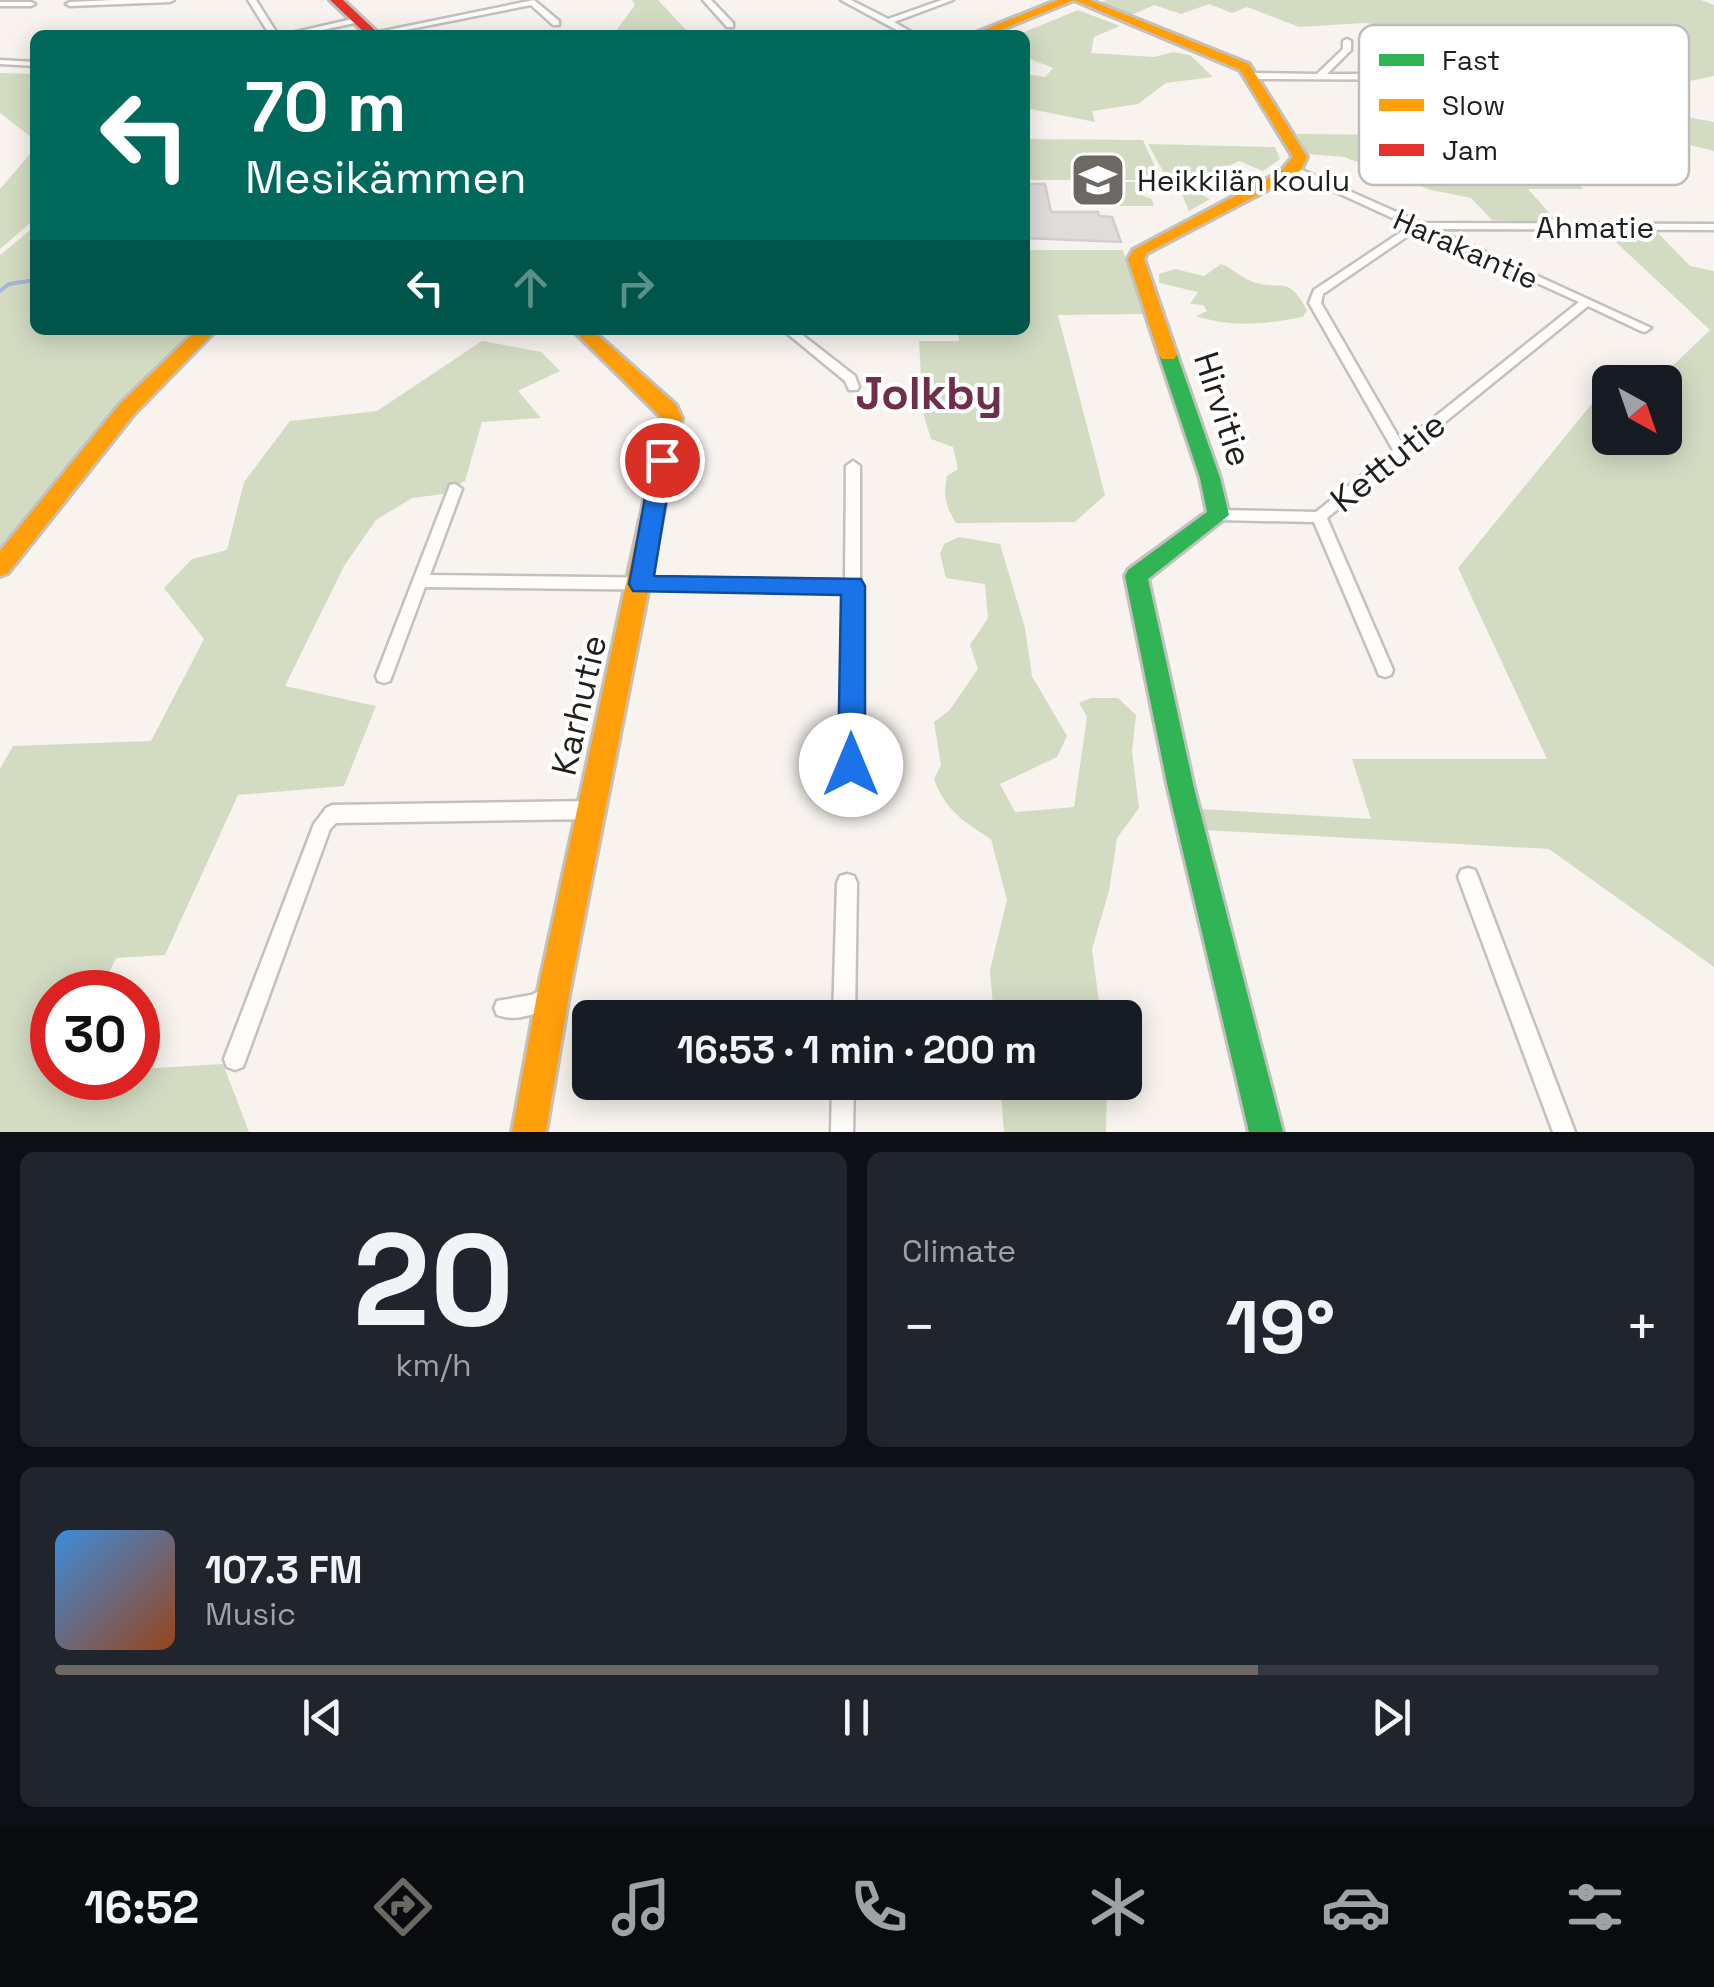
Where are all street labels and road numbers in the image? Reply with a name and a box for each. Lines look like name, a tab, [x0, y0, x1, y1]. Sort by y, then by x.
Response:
street label: Harakantie	[1387, 200, 1545, 298]
street label: Ahmatie	[1536, 208, 1654, 247]
street label: Hirvitie	[1184, 346, 1262, 472]
street label: Kettutie	[1321, 402, 1455, 522]
street label: Karhutie	[542, 631, 616, 779]

